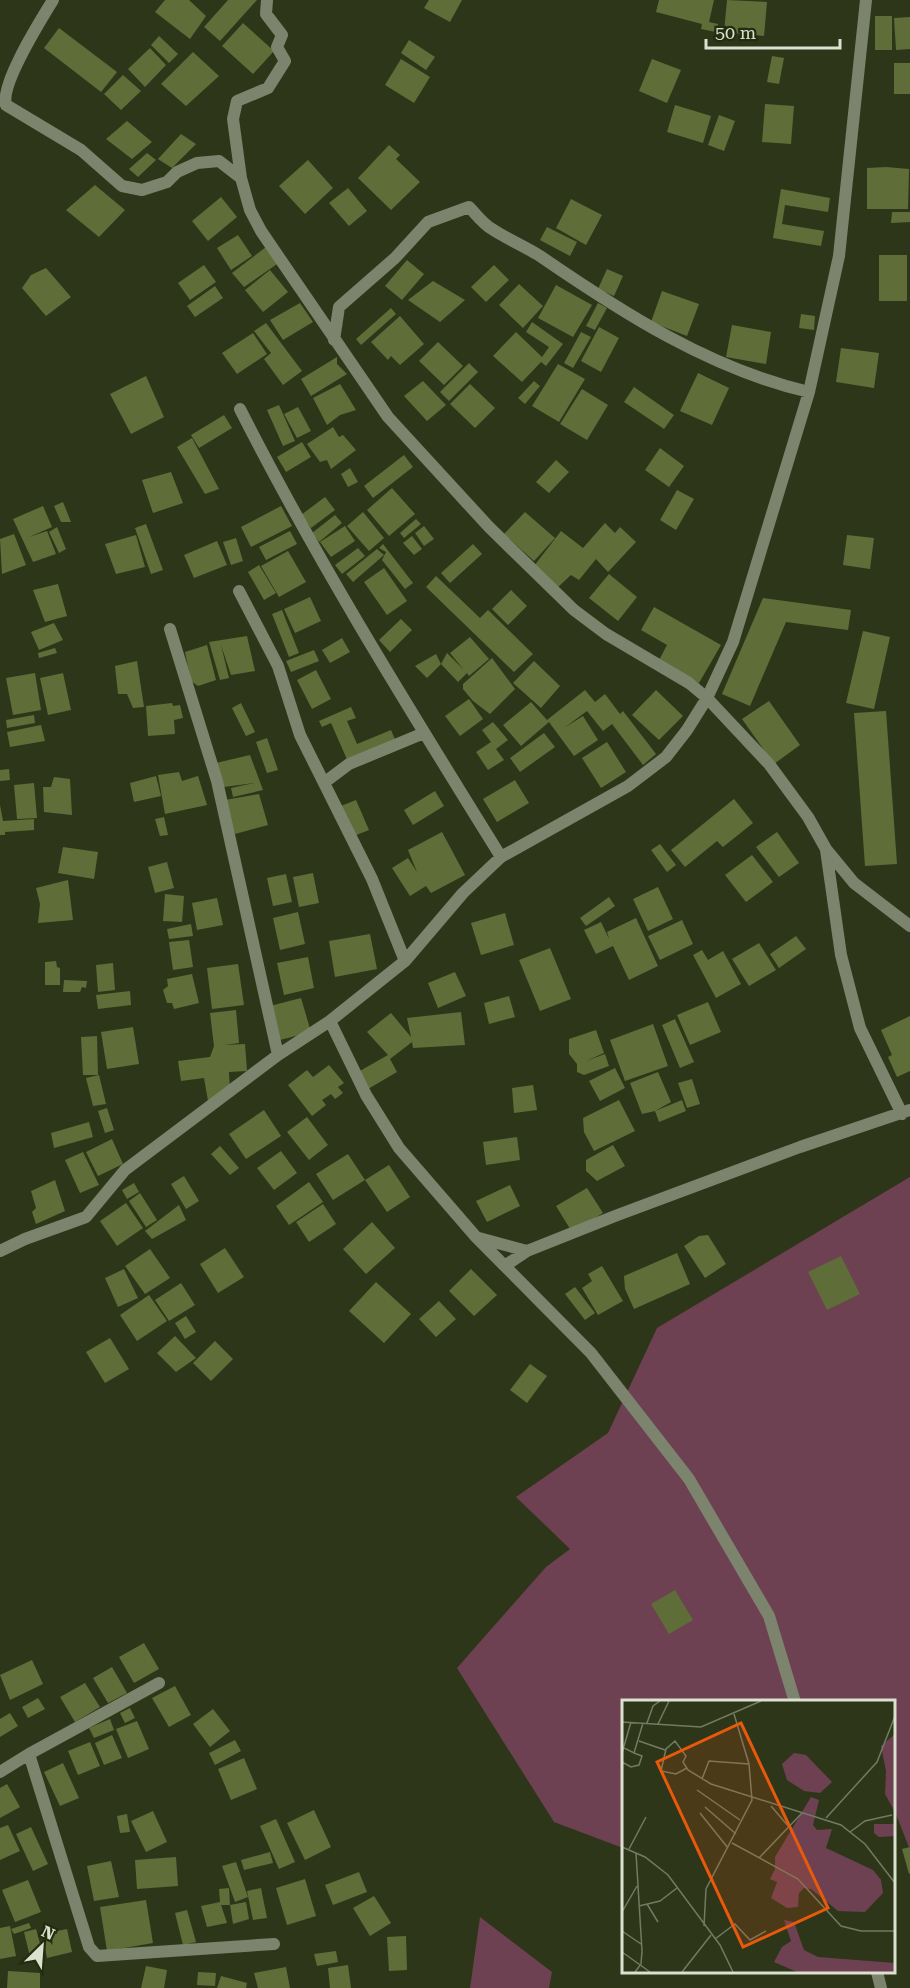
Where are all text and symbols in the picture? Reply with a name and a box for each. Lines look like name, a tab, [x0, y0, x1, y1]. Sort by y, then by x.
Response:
scale bar	[706, 12, 840, 50]
text: 50 m	[715, 22, 756, 43]
inset map	[622, 1700, 895, 1973]
north arrow	[12, 1916, 72, 1976]
text: N	[39, 1922, 58, 1944]

